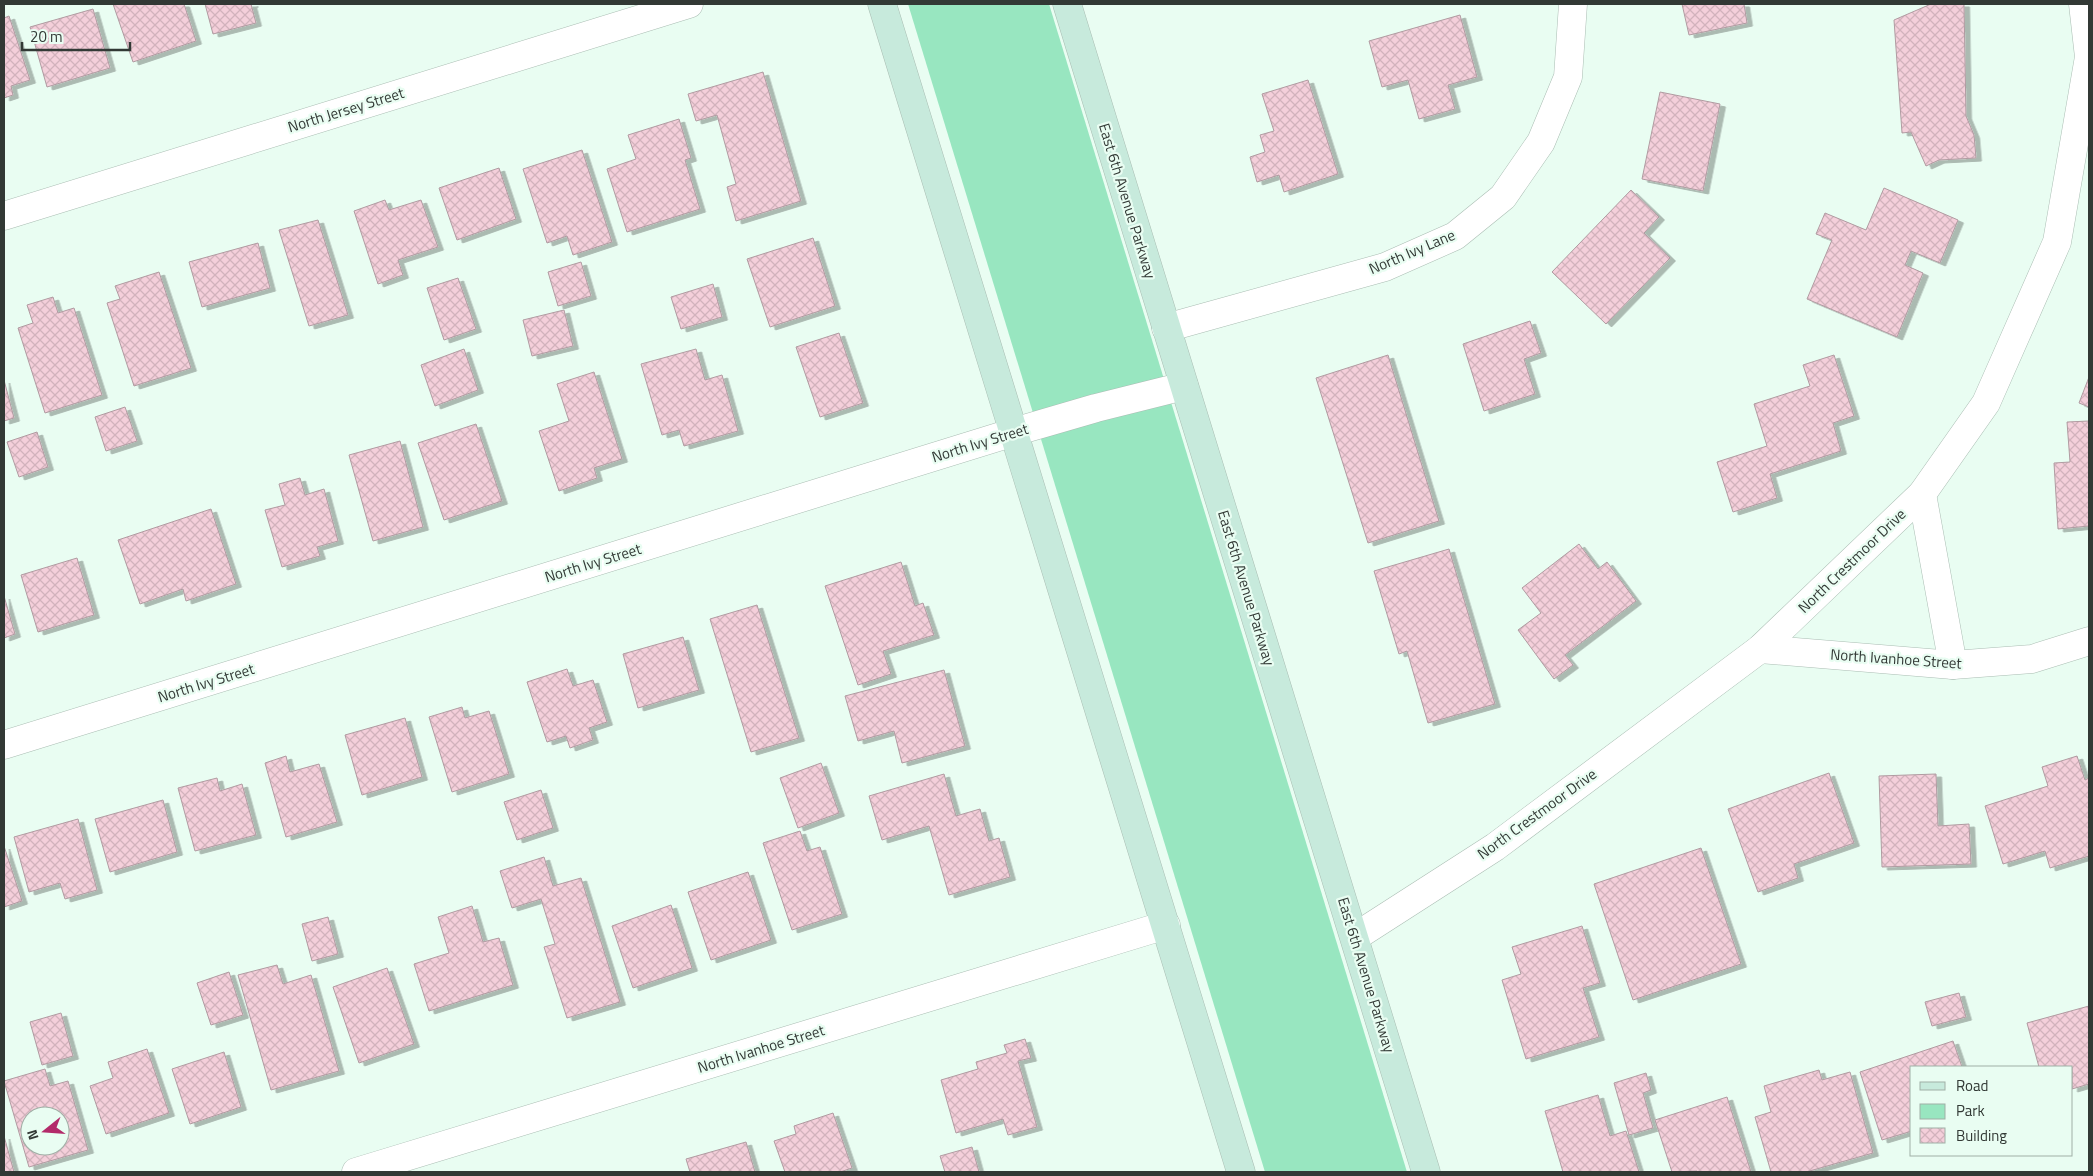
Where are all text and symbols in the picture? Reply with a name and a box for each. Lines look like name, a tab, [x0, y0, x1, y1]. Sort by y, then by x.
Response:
scale bar	[22, 20, 130, 52]
text: 20 m	[30, 25, 63, 48]
street label: North Jersey Street	[285, 81, 408, 138]
street label: East 6th Avenue Parkway	[1093, 120, 1162, 281]
street label: North Ivy Lane	[1365, 223, 1458, 280]
street label: North Ivy Street	[929, 417, 1032, 468]
street label: North Crestmoor Drive	[1792, 503, 1911, 618]
street label: East 6th Avenue Parkway	[1212, 507, 1281, 668]
street label: North Ivy Street	[542, 537, 645, 588]
street label: North Ivanhoe Street	[1830, 642, 1963, 675]
street label: North Ivy Street	[155, 657, 258, 708]
street label: North Crestmoor Drive	[1472, 762, 1601, 865]
street label: East 6th Avenue Parkway	[1332, 894, 1401, 1055]
street label: North Ivanhoe Street	[695, 1018, 828, 1079]
legend	[1910, 1066, 2073, 1156]
text: Road	[1956, 1074, 1988, 1097]
text: Park	[1956, 1099, 1985, 1122]
north arrow	[20, 1106, 70, 1156]
text: Building	[1956, 1124, 2007, 1147]
text: N	[21, 1127, 44, 1143]

